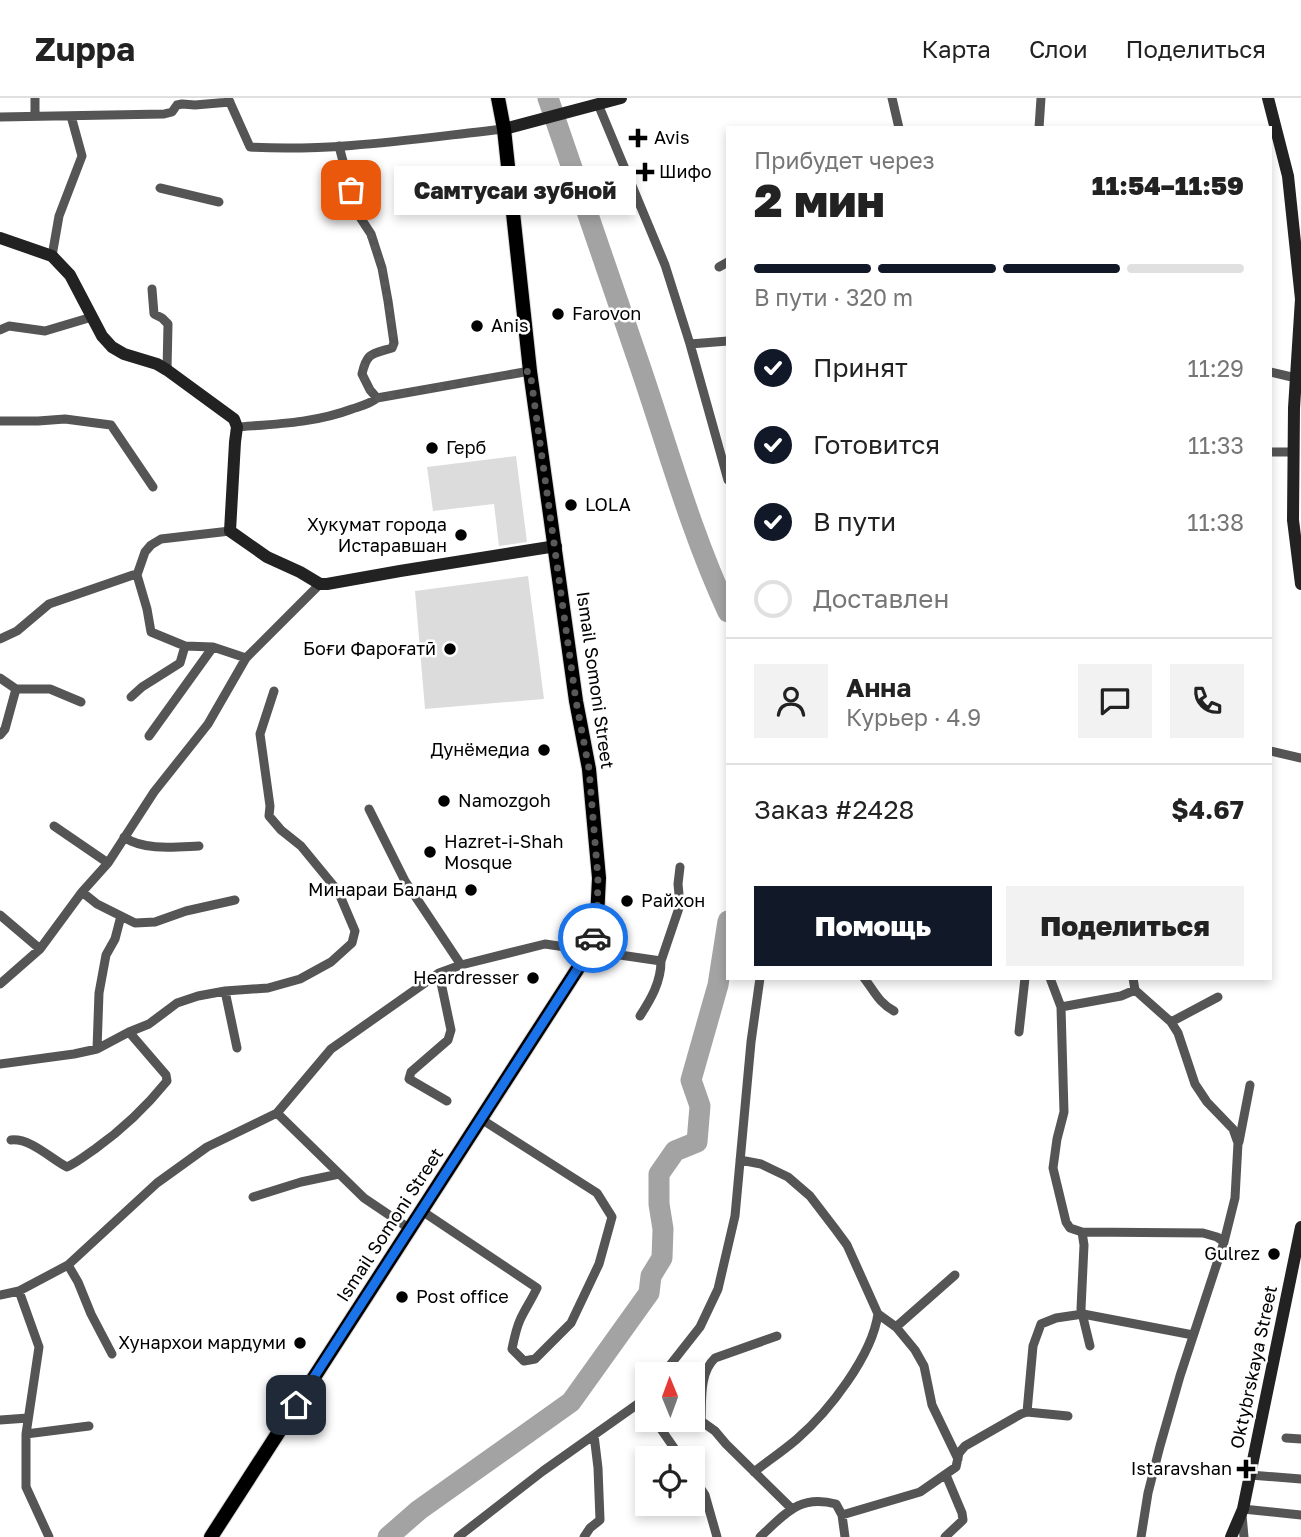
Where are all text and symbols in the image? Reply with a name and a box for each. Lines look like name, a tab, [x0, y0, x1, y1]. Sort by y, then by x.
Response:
text: Zuppa	[35, 29, 135, 68]
text: Карта	[921, 34, 991, 63]
text: Слои	[1029, 34, 1088, 63]
text: Поделиться	[1126, 34, 1266, 63]
place label: Avis	[654, 126, 689, 148]
marker: Avis	[628, 128, 648, 148]
text: Прибудет через	[754, 146, 935, 174]
pin	[321, 160, 381, 220]
place label: Шифо	[659, 160, 712, 182]
marker: Шифо	[637, 164, 653, 180]
callout: Самтусаи зубной	[393, 166, 634, 214]
text: 11:54–11:59	[1092, 170, 1244, 201]
icon: bag	[332, 171, 370, 209]
text: 2 мин	[754, 172, 885, 227]
text: Самтусаи зубной	[414, 176, 616, 204]
text: В пути · 320 m	[754, 283, 913, 311]
place label: Farovon	[572, 302, 641, 324]
marker: Farovon	[550, 306, 566, 322]
place label: Anis	[491, 314, 529, 336]
marker: Anis	[469, 318, 485, 334]
icon: check	[754, 349, 792, 387]
text: Принят	[813, 352, 908, 383]
text: 11:29	[1188, 354, 1244, 382]
icon: check	[754, 426, 792, 464]
text: Готовится	[813, 429, 940, 460]
text: 11:33	[1188, 431, 1244, 459]
place label: Герб	[446, 436, 486, 458]
marker: Герб	[424, 440, 440, 456]
place label: LOLA	[585, 493, 631, 515]
marker: LOLA	[563, 497, 579, 513]
icon: check	[754, 503, 792, 541]
text: В пути	[813, 506, 896, 537]
text: 11:38	[1187, 508, 1244, 536]
place label: Хукумат города Истаравшан	[307, 513, 447, 556]
marker: Хукумат города Истаравшан	[453, 527, 469, 543]
text: Доставлен	[813, 583, 949, 614]
street label: Ismail Somoni Street	[573, 590, 619, 770]
place label: Боғи Фароғатӣ	[303, 637, 436, 659]
marker: Боғи Фароғатӣ	[442, 641, 458, 657]
button: person	[754, 664, 828, 738]
button: chat	[1078, 664, 1152, 738]
button: phone	[1170, 664, 1244, 738]
text: Анна	[846, 672, 911, 703]
text: Курьер · 4.9	[846, 703, 981, 731]
place label: Дунёмедиа	[430, 738, 530, 760]
marker: Дунёмедиа	[536, 742, 552, 758]
place label: Namozgoh	[458, 789, 551, 811]
marker: Namozgoh	[436, 793, 452, 809]
text: Заказ #2428	[754, 794, 914, 825]
text: $4.67	[1171, 794, 1244, 825]
place label: Hazret-i-Shah Mosque	[444, 830, 563, 873]
marker: Hazret-i-Shah Mosque	[422, 844, 438, 860]
place label: Минараи Баланд	[308, 878, 457, 900]
marker: Минараи Баланд	[463, 882, 479, 898]
button: Помощь	[754, 886, 992, 966]
button: Поделиться	[1006, 886, 1244, 966]
place label: Райхон	[641, 889, 705, 911]
marker: Райхон	[619, 893, 635, 909]
courier	[558, 903, 628, 973]
icon: car	[574, 919, 612, 957]
place label: Heardresser	[413, 966, 519, 988]
marker: Heardresser	[525, 970, 541, 986]
street label: Ismail Somoni Street	[331, 1143, 447, 1306]
place label: Gulrez	[1204, 1242, 1260, 1264]
marker: Gulrez	[1266, 1246, 1282, 1262]
street label: Oktybrskaya Street	[1225, 1283, 1281, 1450]
place label: Post office	[416, 1285, 509, 1307]
marker: Post office	[394, 1289, 410, 1305]
place label: Хунархои мардуми	[118, 1331, 286, 1353]
marker: Хунархои мардуми	[292, 1335, 308, 1351]
north arrow	[635, 1362, 705, 1432]
map controls	[635, 1362, 705, 1516]
pin	[266, 1375, 326, 1435]
icon: home	[277, 1386, 315, 1424]
button: locate	[635, 1446, 705, 1516]
place label: Istaravshan	[1131, 1457, 1232, 1479]
marker: Istaravshan	[1238, 1461, 1254, 1477]

